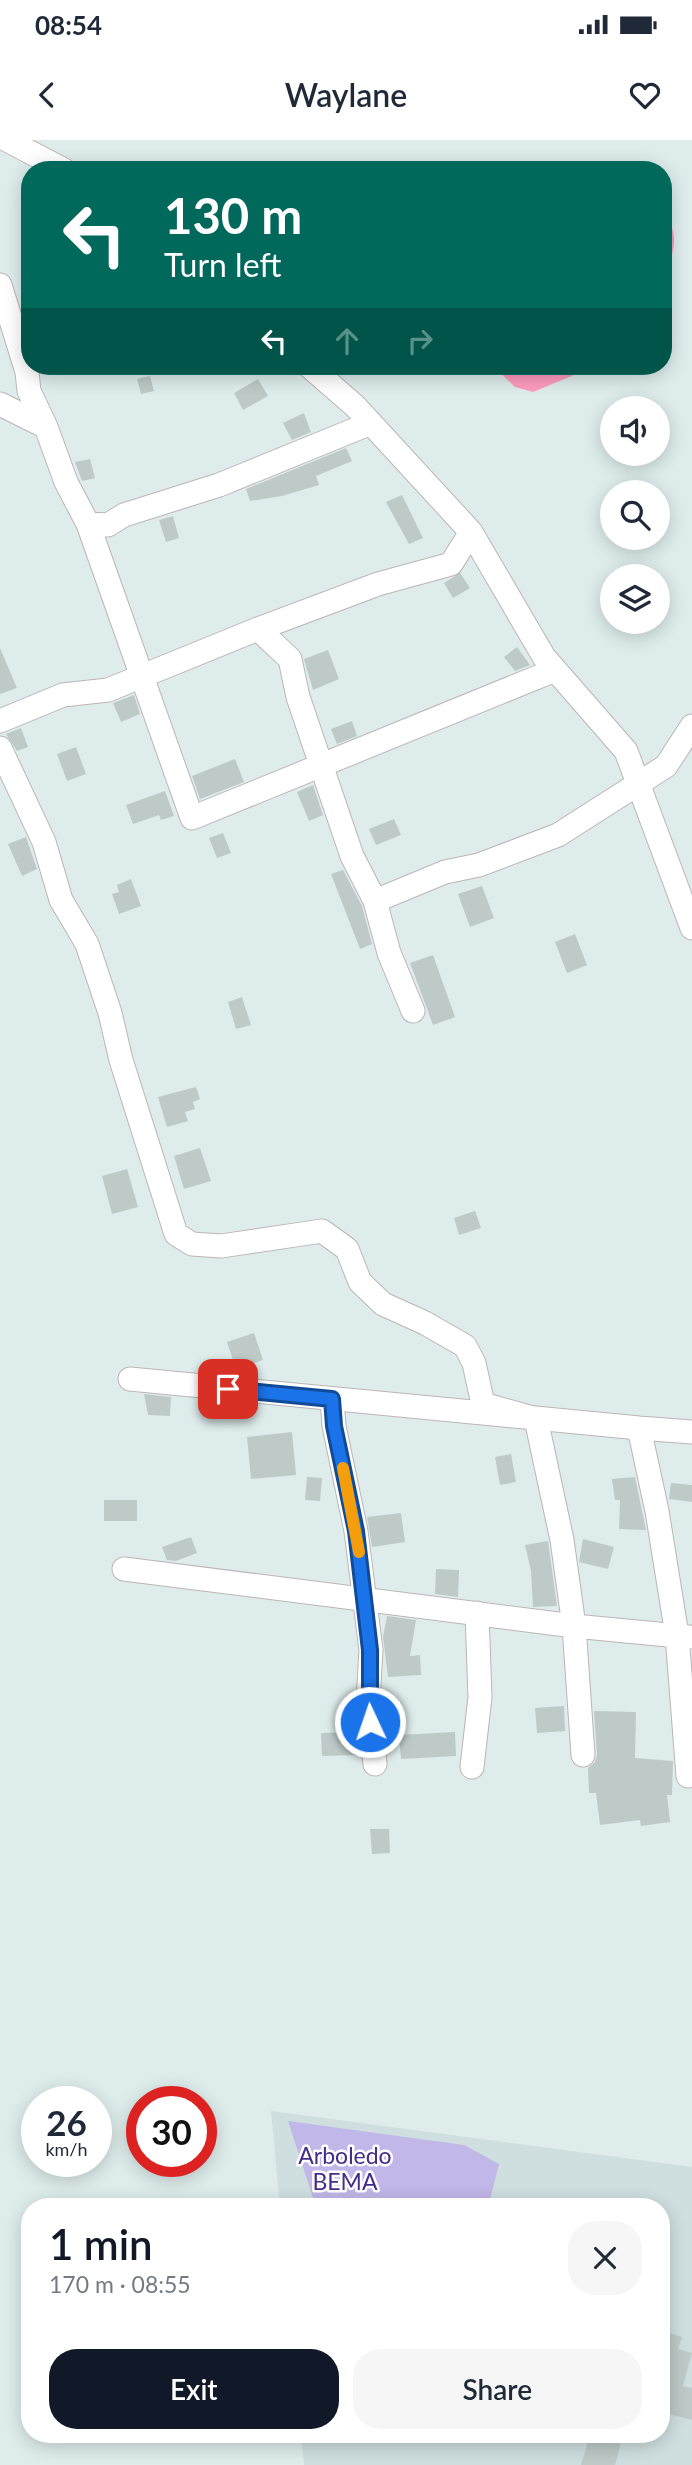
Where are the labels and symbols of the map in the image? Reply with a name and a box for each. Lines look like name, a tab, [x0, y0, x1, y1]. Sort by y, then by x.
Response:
pin	[198, 1359, 258, 1419]
position arrow	[333, 1685, 407, 1759]
speed limit sign: 30	[126, 2086, 217, 2177]
park label: Arboledo BEMA	[298, 2141, 392, 2195]

